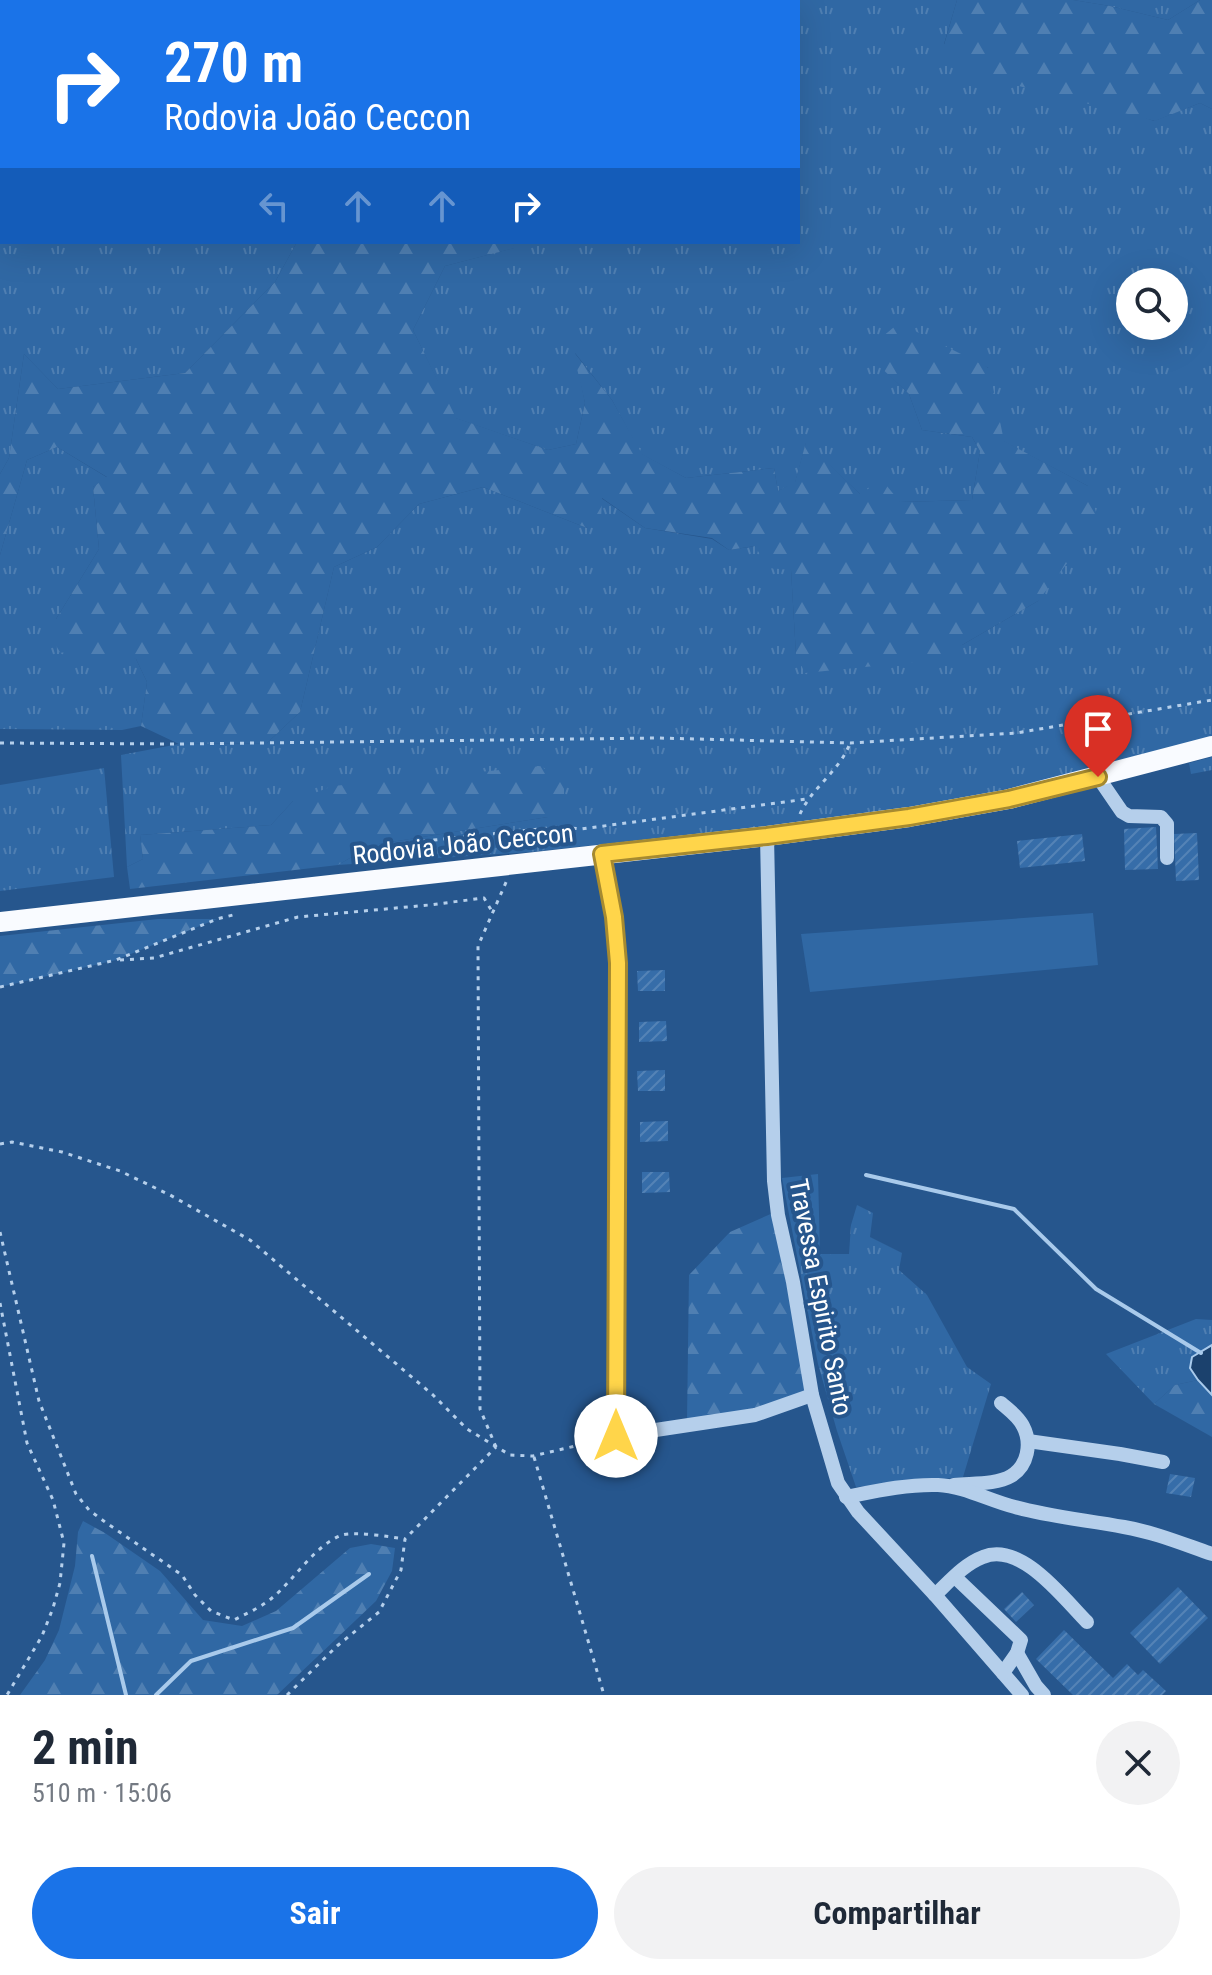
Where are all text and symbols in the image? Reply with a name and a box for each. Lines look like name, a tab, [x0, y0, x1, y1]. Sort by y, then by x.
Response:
text: 270 m	[164, 30, 303, 96]
icon: right	[32, 32, 136, 136]
text: Rodovia João Ceccon	[164, 97, 471, 139]
icon: left	[252, 184, 296, 228]
icon: ahead	[336, 184, 380, 228]
icon: ahead	[420, 184, 464, 228]
icon: right	[504, 184, 548, 228]
map controls	[1116, 268, 1188, 340]
button: search	[1116, 268, 1188, 340]
pin	[1064, 695, 1132, 777]
icon: arrive	[1076, 707, 1120, 751]
street label: Rodovia João Ceccon	[351, 817, 575, 871]
street label: Travessa Espirito Santo	[783, 1176, 859, 1418]
position arrow	[574, 1394, 658, 1478]
text: 2 min	[32, 1719, 139, 1776]
button: close	[1096, 1721, 1180, 1805]
text: 510 m · 15:06	[32, 1778, 172, 1808]
button: Sair	[32, 1867, 598, 1959]
button: Compartilhar	[614, 1867, 1180, 1959]

